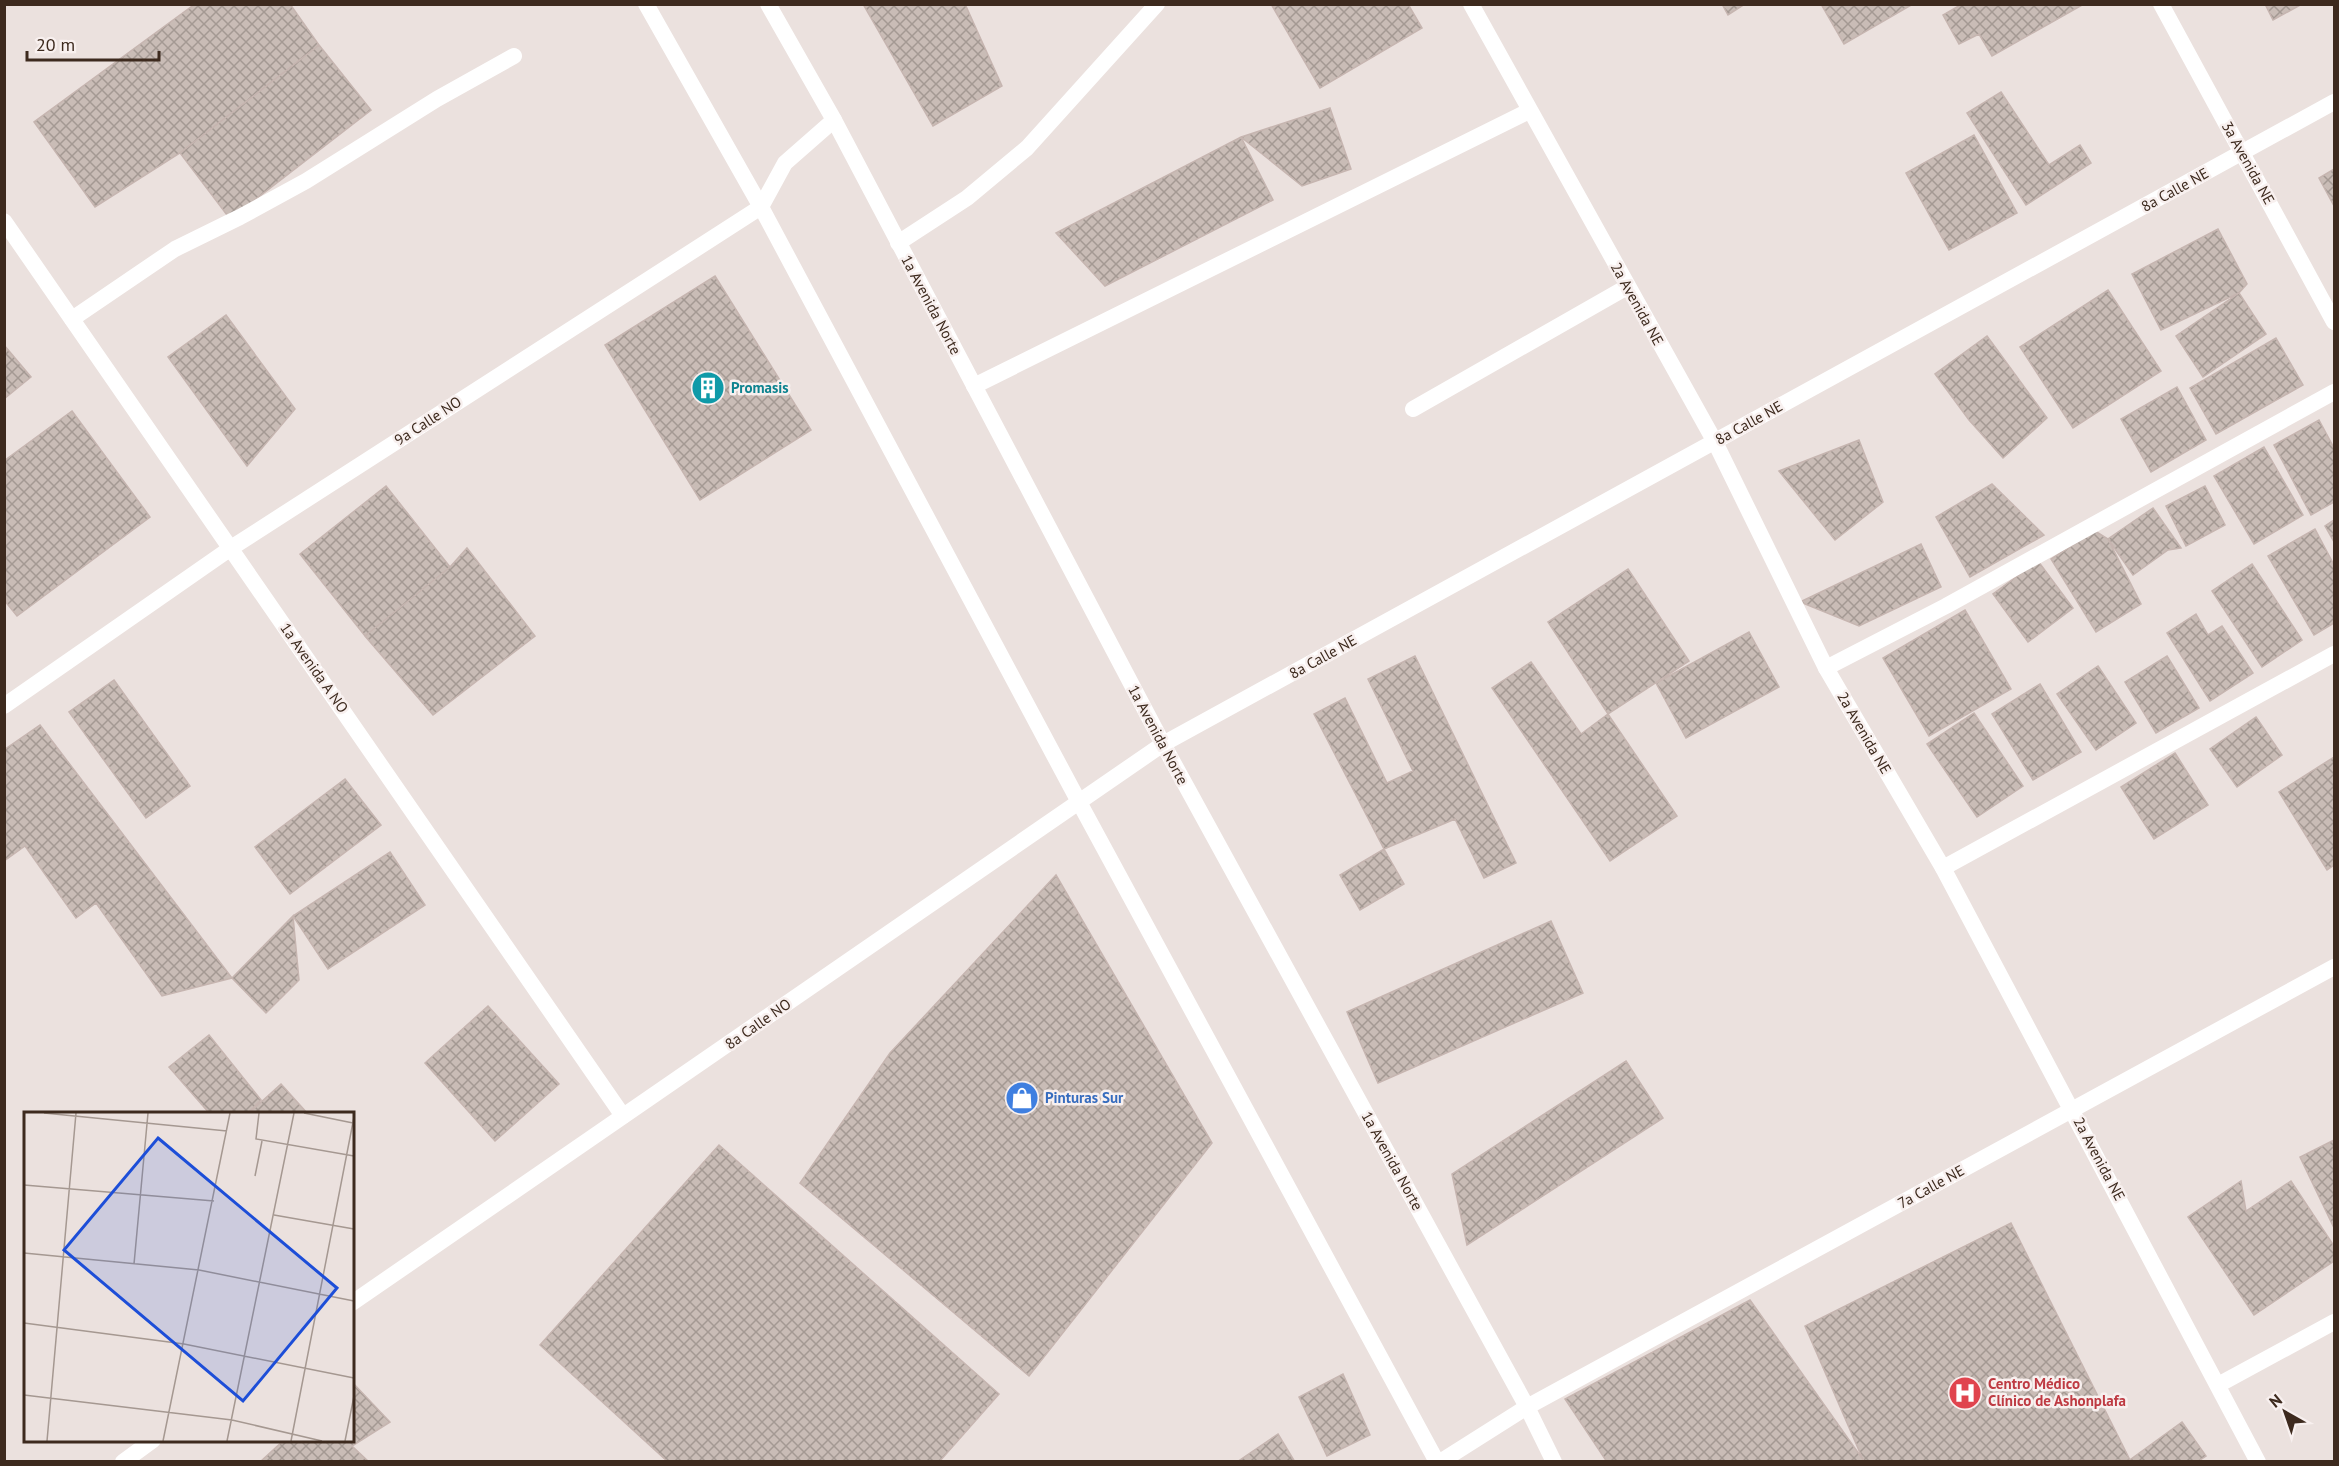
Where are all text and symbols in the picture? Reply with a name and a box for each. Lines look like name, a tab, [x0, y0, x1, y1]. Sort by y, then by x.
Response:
scale bar	[27, 24, 159, 62]
text: 20 m	[36, 33, 75, 56]
street label: 3a Avenida NE	[2218, 118, 2279, 208]
street label: 8a Calle NE	[2138, 163, 2212, 216]
street label: 1a Avenida Norte	[897, 252, 966, 358]
street label: 2a Avenida NE	[1607, 259, 1668, 349]
building icon: Promasis	[690, 370, 726, 406]
place label: Promasis	[731, 378, 789, 397]
street label: 9a Calle NO	[391, 392, 465, 449]
street label: 8a Calle NE	[1712, 396, 1786, 449]
street label: 1a Avenida A NO	[276, 619, 353, 717]
street label: 8a Calle NE	[1286, 630, 1360, 683]
street label: 1a Avenida Norte	[1124, 682, 1193, 788]
street label: 2a Avenida NE	[1833, 688, 1896, 777]
street label: 8a Calle NO	[721, 994, 794, 1053]
shop icon: Pinturas Sur	[1004, 1080, 1040, 1116]
place label: Pinturas Sur	[1045, 1088, 1124, 1107]
street label: 1a Avenida Norte	[1357, 1108, 1427, 1213]
inset map	[24, 1112, 354, 1442]
street label: 2a Avenida NE	[2069, 1114, 2129, 1204]
street label: 7a Calle NE	[1894, 1161, 1967, 1213]
place label: Centro Médico Clínico de Ashonplafa	[1988, 1374, 2126, 1410]
hospital icon: Centro Médico Clínico de Ashonplafa	[1947, 1375, 1983, 1411]
north arrow	[2255, 1382, 2315, 1442]
text: N	[2265, 1389, 2286, 1412]

